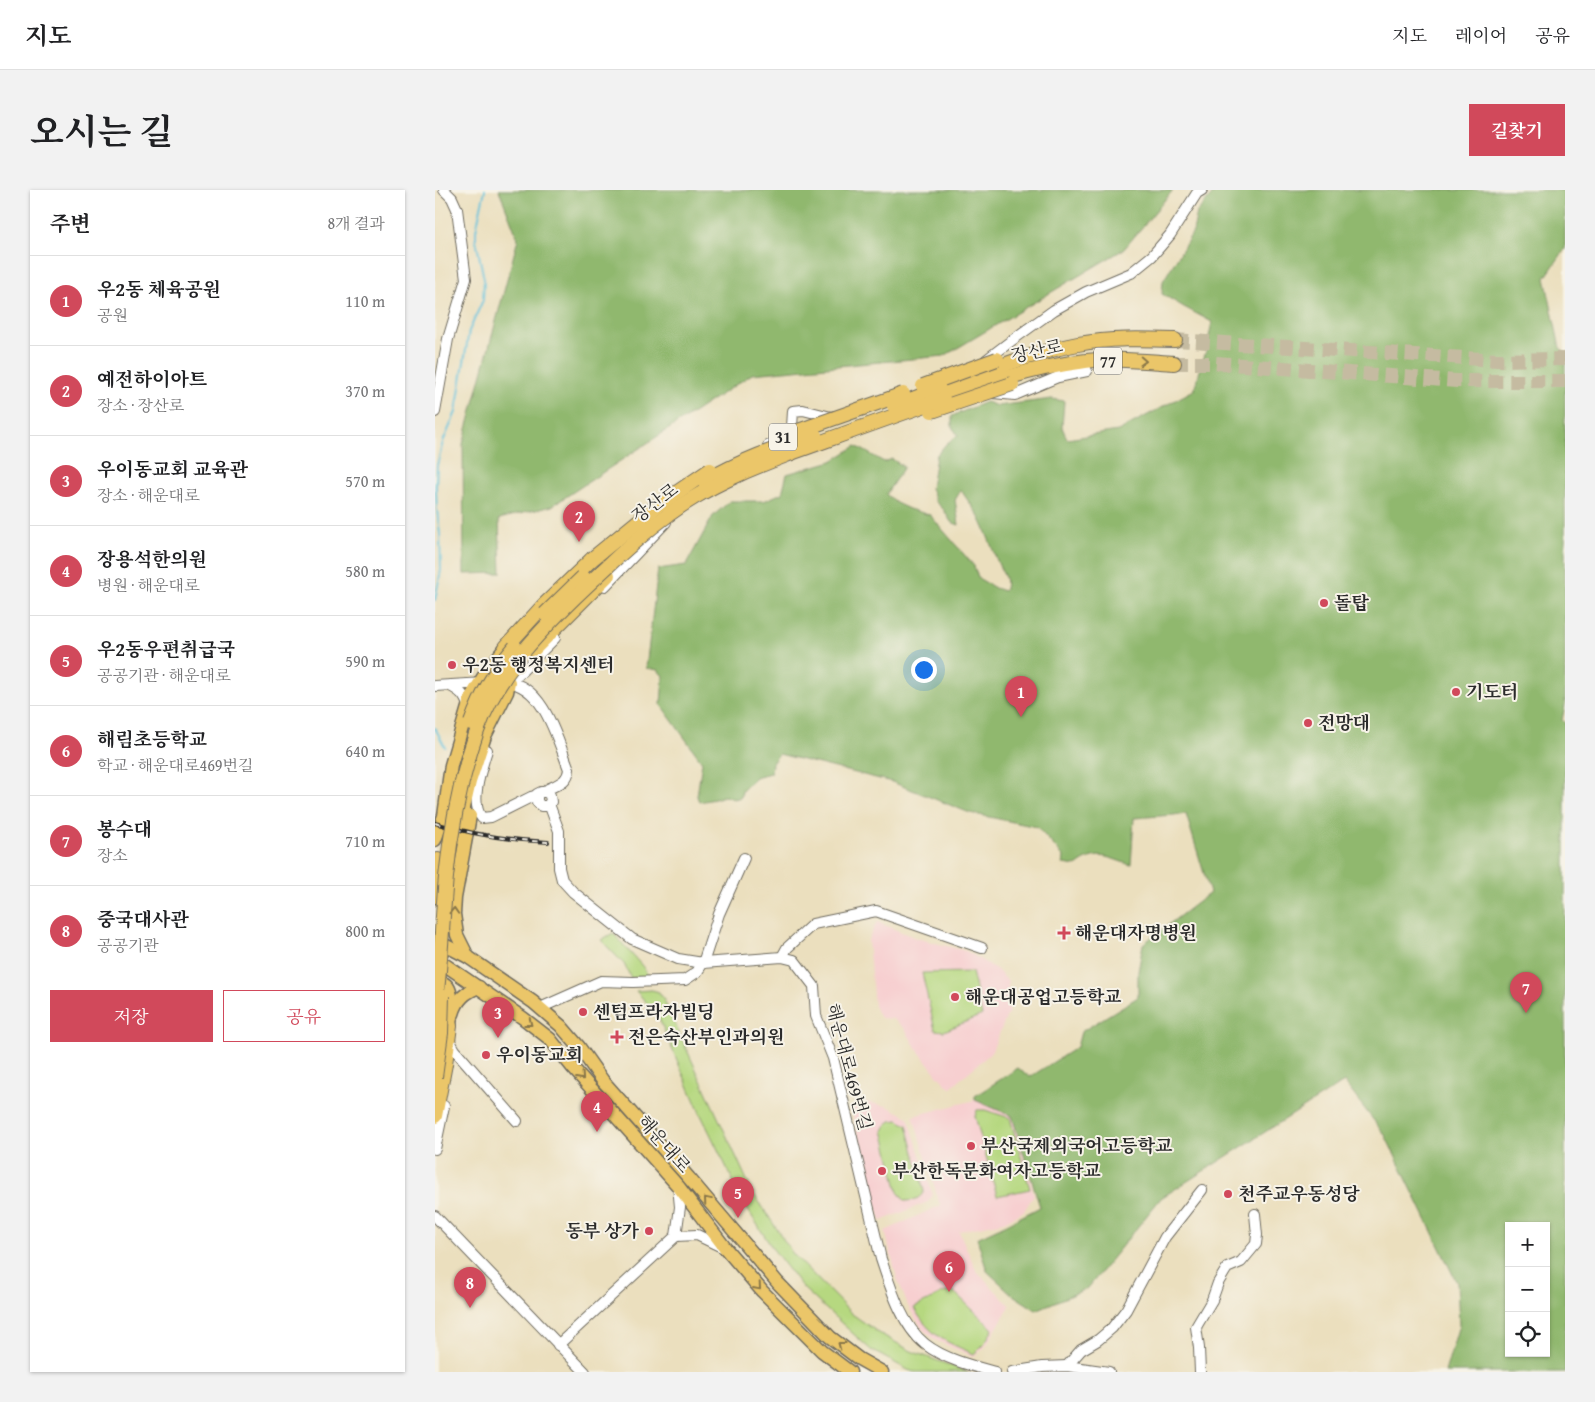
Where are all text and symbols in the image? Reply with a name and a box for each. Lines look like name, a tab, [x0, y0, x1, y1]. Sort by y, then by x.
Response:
text: 지도	[25, 18, 71, 53]
text: 지도	[1392, 22, 1427, 49]
text: 레이어	[1455, 22, 1507, 49]
text: 공유	[1535, 22, 1570, 49]
button: 길찾기	[1469, 104, 1565, 156]
text: 오시는 길	[30, 106, 173, 157]
text: 주변	[50, 208, 91, 239]
text: 8개 결과	[327, 211, 385, 235]
text: 우2동 체육공원	[97, 275, 221, 303]
text: 1	[62, 289, 70, 313]
text: 110 m	[345, 289, 385, 313]
text: 공원	[97, 303, 128, 327]
street label: 장산로	[1009, 332, 1065, 369]
road number: 77	[1094, 348, 1122, 375]
one-way arrow	[1139, 356, 1147, 367]
text: 예전하이아트	[97, 365, 207, 393]
text: 2	[62, 379, 70, 403]
text: 370 m	[345, 379, 385, 403]
text: 장소 · 장산로	[97, 393, 184, 417]
road number: 31	[769, 423, 797, 450]
text: 우이동교회 교육관	[97, 455, 248, 483]
text: 3	[62, 469, 70, 493]
text: 570 m	[345, 469, 385, 493]
street label: 장산로	[626, 476, 684, 529]
text: 장소 · 해운대로	[97, 483, 199, 507]
pin: 2	[563, 501, 595, 542]
text: 장용석한의원	[97, 545, 207, 573]
text: 4	[62, 559, 70, 583]
text: 580 m	[345, 559, 385, 583]
text: 병원 · 해운대로	[97, 573, 199, 597]
place label: 돌탑	[1334, 589, 1369, 616]
marker: 돌탑	[1318, 597, 1330, 609]
text: 우2동우편취급국	[97, 635, 235, 663]
text: 5	[62, 649, 70, 673]
text: 590 m	[345, 649, 385, 673]
place label: 우2동 행정복지센터	[462, 651, 614, 678]
your location	[911, 657, 937, 683]
marker: 우2동 행정복지센터	[446, 659, 458, 671]
text: 공공기관 · 해운대로	[97, 663, 230, 687]
pin: 1	[1005, 676, 1037, 717]
place label: 기도터	[1466, 678, 1518, 705]
marker: 기도터	[1450, 686, 1462, 698]
place label: 전망대	[1318, 709, 1370, 736]
marker: 전망대	[1302, 717, 1314, 729]
text: 해림초등학교	[97, 725, 207, 753]
text: 6	[62, 739, 70, 763]
text: 640 m	[345, 739, 385, 763]
text: 학교 · 해운대로469번길	[97, 753, 253, 777]
text: 봉수대	[97, 815, 152, 843]
text: 7	[62, 829, 70, 853]
text: 710 m	[345, 829, 385, 853]
text: 장소	[97, 843, 128, 867]
text: 중국대사관	[97, 905, 189, 933]
one-way arrow	[449, 907, 460, 915]
text: 8	[62, 919, 70, 943]
text: 800 m	[345, 919, 385, 943]
place label: 해운대자명병원	[1075, 919, 1197, 946]
marker: 해운대자명병원	[1057, 926, 1071, 940]
text: 공공기관	[97, 933, 159, 957]
pin: 7	[1510, 972, 1542, 1013]
place label: 해운대공업고등학교	[965, 983, 1122, 1010]
button: 저장	[50, 990, 213, 1042]
button: 공유	[223, 990, 385, 1042]
marker: 해운대공업고등학교	[949, 991, 961, 1003]
pin: 3	[482, 997, 514, 1038]
place label: 센텀프라자빌딩	[593, 998, 715, 1025]
street label: 해운대로469번길	[820, 1000, 879, 1133]
marker: 센텀프라자빌딩	[577, 1006, 589, 1018]
one-way arrow	[524, 1017, 533, 1026]
place label: 전은숙산부인과의원	[628, 1023, 785, 1050]
marker: 전은숙산부인과의원	[610, 1030, 624, 1044]
place label: 우이동교회	[496, 1041, 583, 1068]
marker: 우이동교회	[480, 1049, 492, 1061]
one-way arrow	[576, 1071, 585, 1080]
pin: 4	[581, 1091, 613, 1132]
street label: 해운대로	[631, 1109, 697, 1179]
place label: 부산국제외국어고등학교	[981, 1132, 1173, 1159]
marker: 부산국제외국어고등학교	[965, 1140, 977, 1152]
place label: 부산한독문화여자고등학교	[892, 1157, 1101, 1184]
marker: 부산한독문화여자고등학교	[876, 1165, 888, 1177]
pin: 5	[722, 1177, 754, 1218]
place label: 천주교우동성당	[1238, 1180, 1360, 1207]
marker: 천주교우동성당	[1222, 1188, 1234, 1200]
one-way arrow	[705, 1197, 713, 1206]
place label: 동부 상가	[565, 1217, 640, 1244]
map controls	[1505, 1222, 1550, 1357]
button: +	[1505, 1222, 1550, 1267]
marker: 동부 상가	[643, 1225, 655, 1237]
pin: 6	[933, 1251, 965, 1292]
pin: 8	[454, 1267, 486, 1308]
button: −	[1505, 1267, 1550, 1312]
one-way arrow	[752, 1281, 761, 1290]
button: locate	[1505, 1312, 1550, 1357]
one-way arrow	[838, 1343, 847, 1351]

